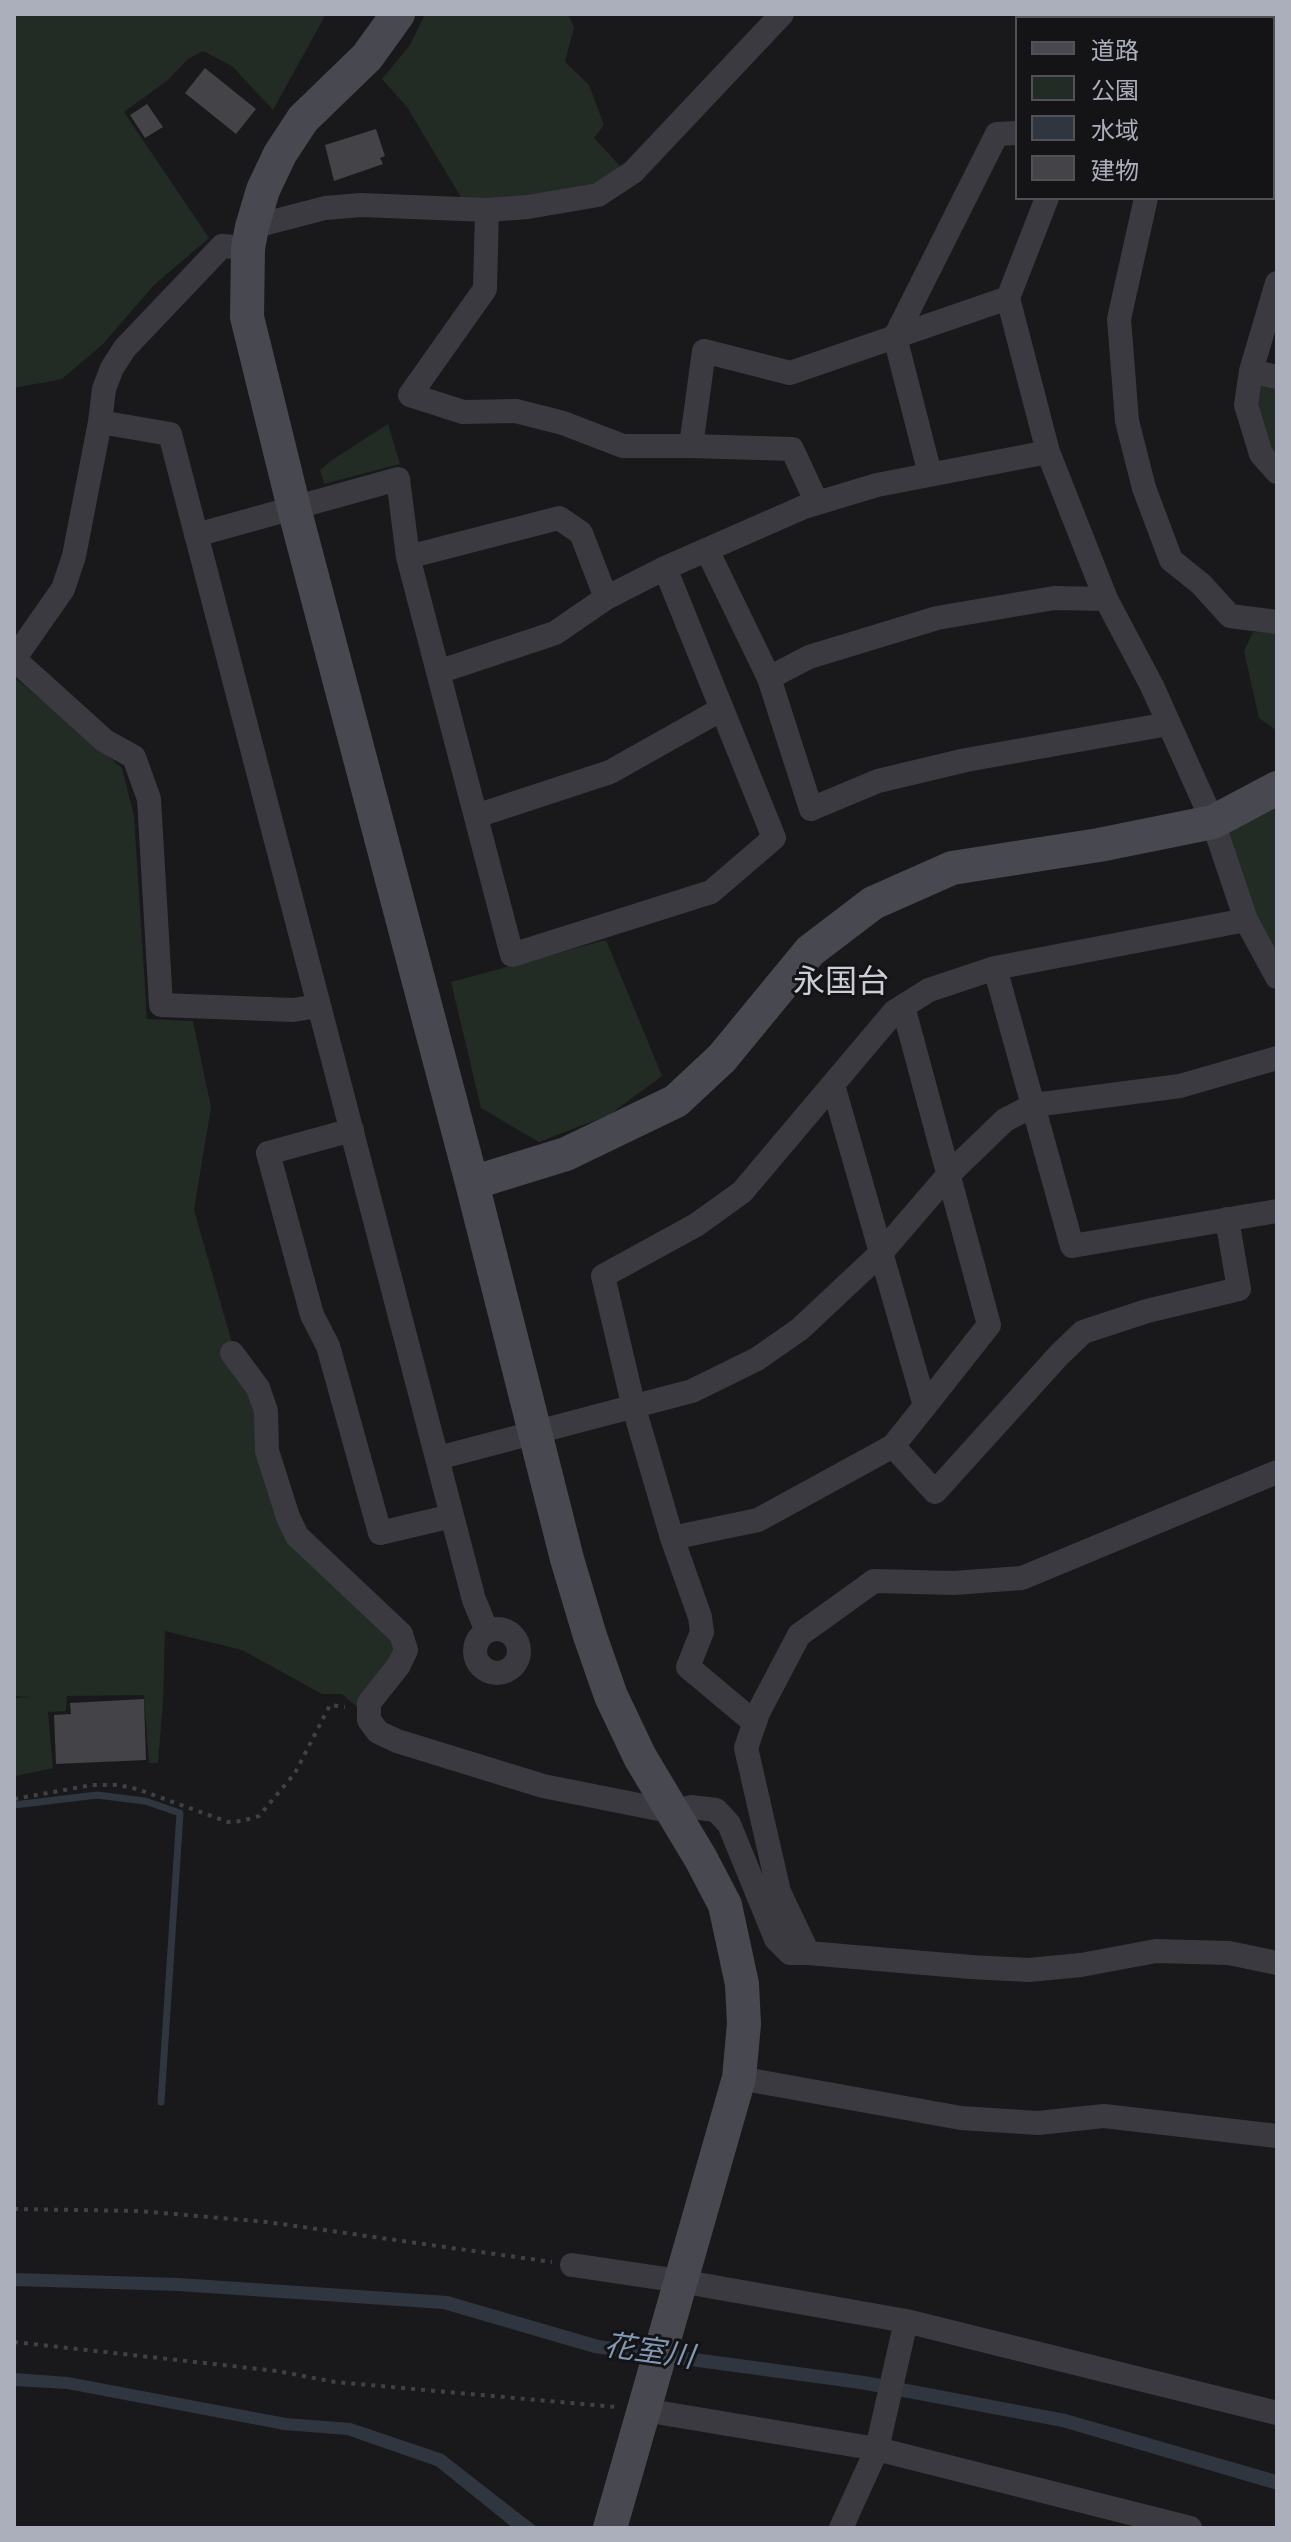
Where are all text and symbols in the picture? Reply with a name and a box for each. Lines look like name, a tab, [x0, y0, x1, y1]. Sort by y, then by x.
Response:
legend	[1015, 16, 1275, 200]
text: 道路	[1091, 37, 1139, 66]
text: 公園	[1091, 77, 1139, 106]
text: 水域	[1091, 117, 1139, 146]
text: 建物	[1091, 157, 1139, 186]
district label: 永国台	[793, 965, 889, 1003]
water label: 花室川	[602, 2329, 696, 2377]

